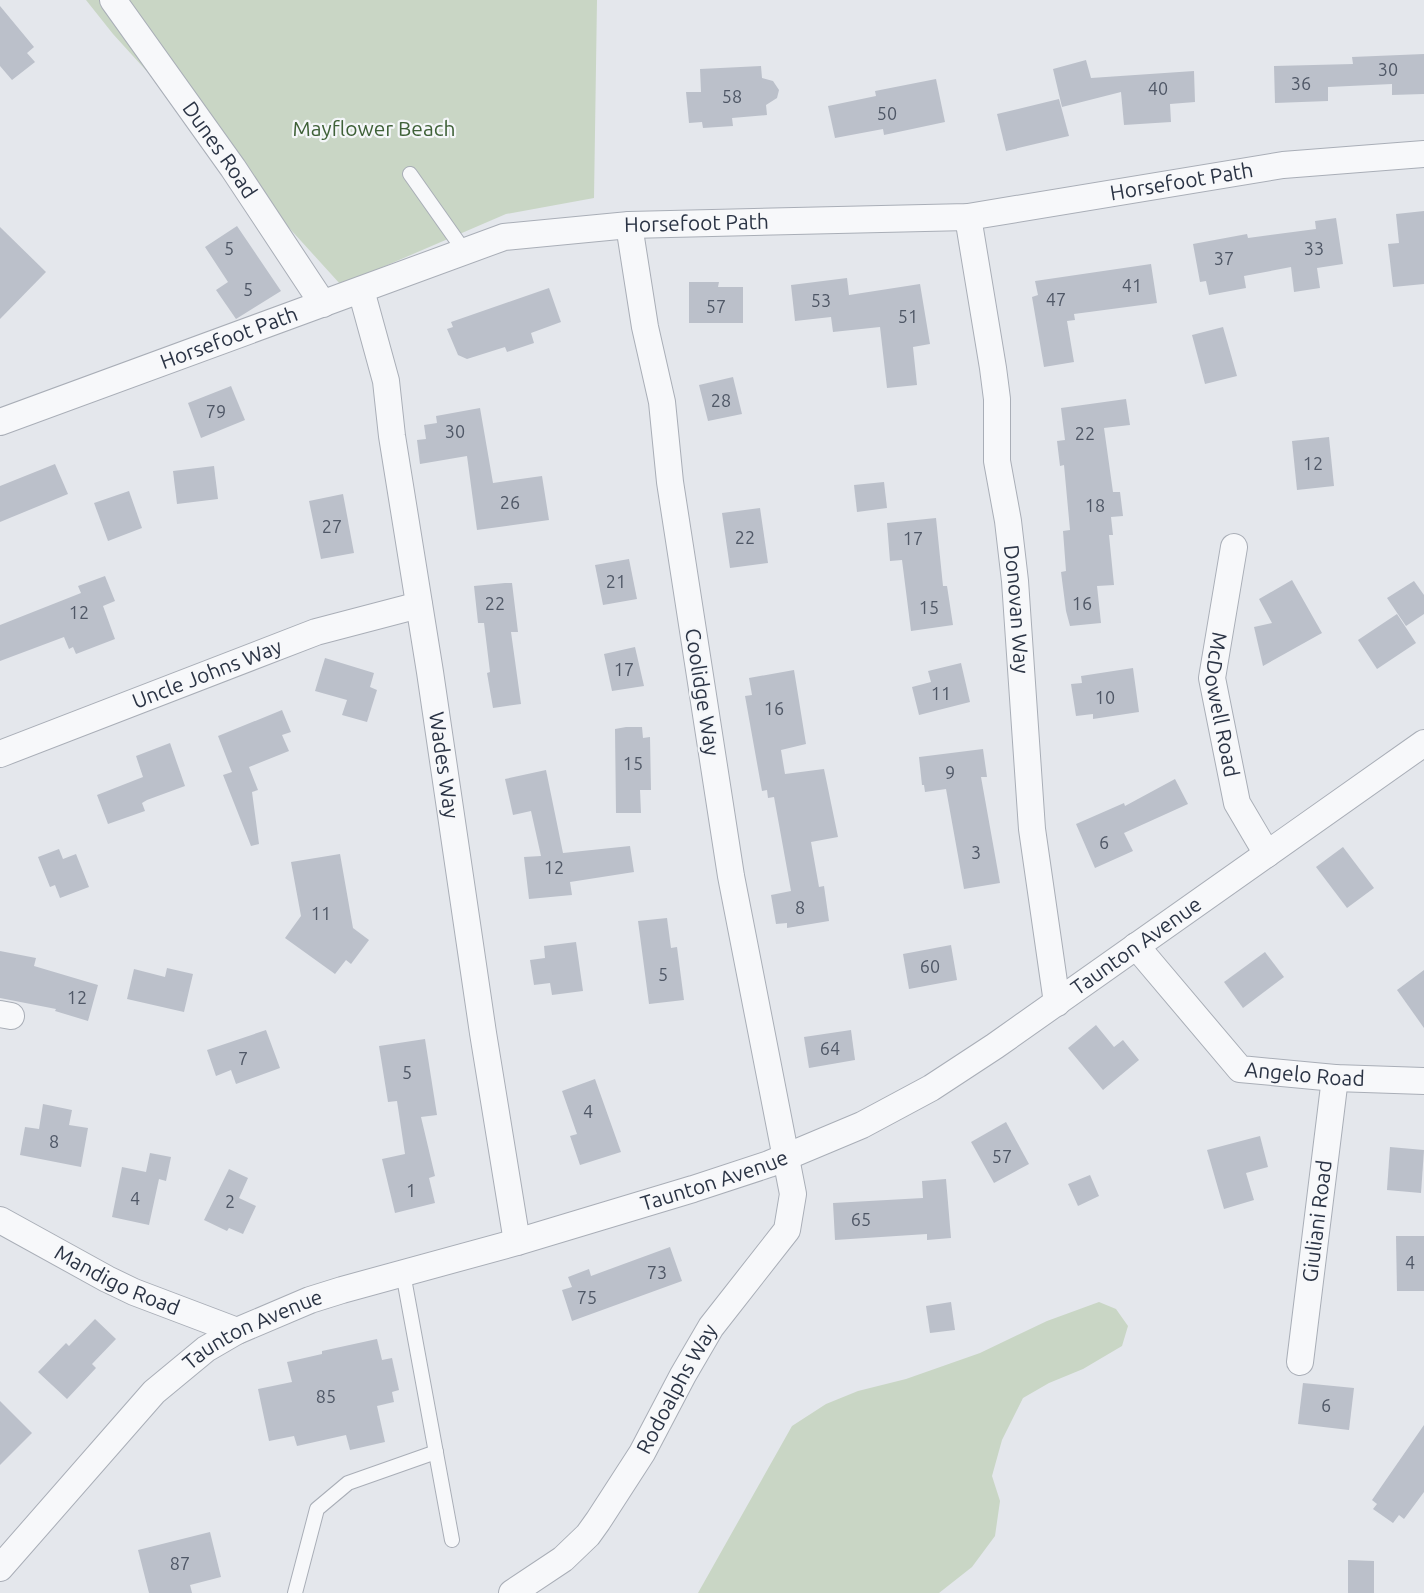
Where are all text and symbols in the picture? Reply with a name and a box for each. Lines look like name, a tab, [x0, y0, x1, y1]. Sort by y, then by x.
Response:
house number: 30	[1378, 59, 1398, 79]
house number: 36	[1291, 73, 1311, 93]
house number: 40	[1148, 78, 1168, 98]
house number: 58	[722, 86, 742, 106]
street label: Dunes Road	[178, 96, 263, 202]
house number: 50	[877, 103, 897, 123]
park label: Mayflower Beach	[292, 116, 456, 140]
street label: Horsefoot Path	[1108, 157, 1255, 204]
street label: Horsefoot Path	[624, 209, 769, 236]
house number: 5	[224, 238, 234, 258]
house number: 33	[1304, 238, 1324, 258]
house number: 37	[1214, 248, 1234, 268]
house number: 41	[1122, 275, 1142, 295]
house number: 5	[243, 279, 253, 299]
house number: 47	[1046, 289, 1066, 309]
house number: 53	[811, 290, 831, 310]
house number: 57	[706, 296, 726, 316]
street label: Horsefoot Path	[157, 301, 301, 373]
house number: 51	[898, 306, 918, 326]
house number: 28	[711, 390, 731, 410]
house number: 79	[206, 401, 226, 421]
house number: 30	[445, 421, 465, 441]
house number: 22	[1075, 423, 1095, 443]
house number: 12	[1303, 453, 1323, 473]
house number: 26	[500, 492, 520, 512]
house number: 18	[1085, 495, 1105, 515]
house number: 27	[322, 516, 342, 536]
house number: 22	[735, 527, 755, 547]
house number: 17	[903, 528, 923, 548]
street label: Donovan Way	[1000, 543, 1034, 674]
house number: 21	[606, 571, 626, 591]
house number: 22	[485, 593, 505, 613]
house number: 16	[1072, 593, 1092, 613]
house number: 15	[919, 597, 939, 617]
house number: 12	[69, 602, 89, 622]
street label: Coolidge Way	[681, 626, 725, 757]
street label: McDowell Road	[1201, 630, 1245, 779]
street label: Uncle Johns Way	[128, 633, 285, 713]
house number: 17	[614, 659, 634, 679]
house number: 11	[931, 683, 951, 703]
house number: 10	[1095, 687, 1115, 707]
house number: 16	[764, 698, 784, 718]
street label: Wades Way	[425, 710, 464, 820]
house number: 15	[623, 753, 643, 773]
house number: 9	[945, 762, 955, 782]
house number: 6	[1099, 832, 1109, 852]
house number: 3	[971, 842, 981, 862]
house number: 12	[544, 857, 564, 877]
street label: Taunton Avenue	[1066, 891, 1205, 1000]
house number: 8	[795, 897, 805, 917]
house number: 11	[311, 903, 331, 923]
house number: 60	[920, 956, 940, 976]
house number: 5	[658, 964, 668, 984]
house number: 12	[67, 987, 87, 1007]
house number: 64	[820, 1038, 840, 1058]
house number: 7	[238, 1048, 248, 1068]
street label: Angelo Road	[1244, 1057, 1365, 1090]
house number: 5	[402, 1062, 412, 1082]
house number: 4	[583, 1101, 593, 1121]
house number: 8	[49, 1131, 59, 1151]
street label: Taunton Avenue	[637, 1144, 791, 1215]
house number: 57	[992, 1146, 1012, 1166]
street label: Giuliani Road	[1297, 1159, 1336, 1283]
house number: 1	[406, 1180, 416, 1200]
house number: 4	[130, 1188, 140, 1208]
house number: 2	[225, 1191, 235, 1211]
house number: 65	[851, 1209, 871, 1229]
street label: Mandigo Road	[51, 1240, 183, 1319]
house number: 4	[1405, 1252, 1415, 1272]
house number: 73	[647, 1262, 667, 1282]
street label: Taunton Avenue	[178, 1284, 325, 1374]
house number: 75	[577, 1287, 597, 1307]
street label: Rodoalphs Way	[631, 1319, 721, 1458]
house number: 85	[316, 1386, 336, 1406]
house number: 6	[1321, 1395, 1331, 1415]
house number: 87	[170, 1553, 190, 1573]

